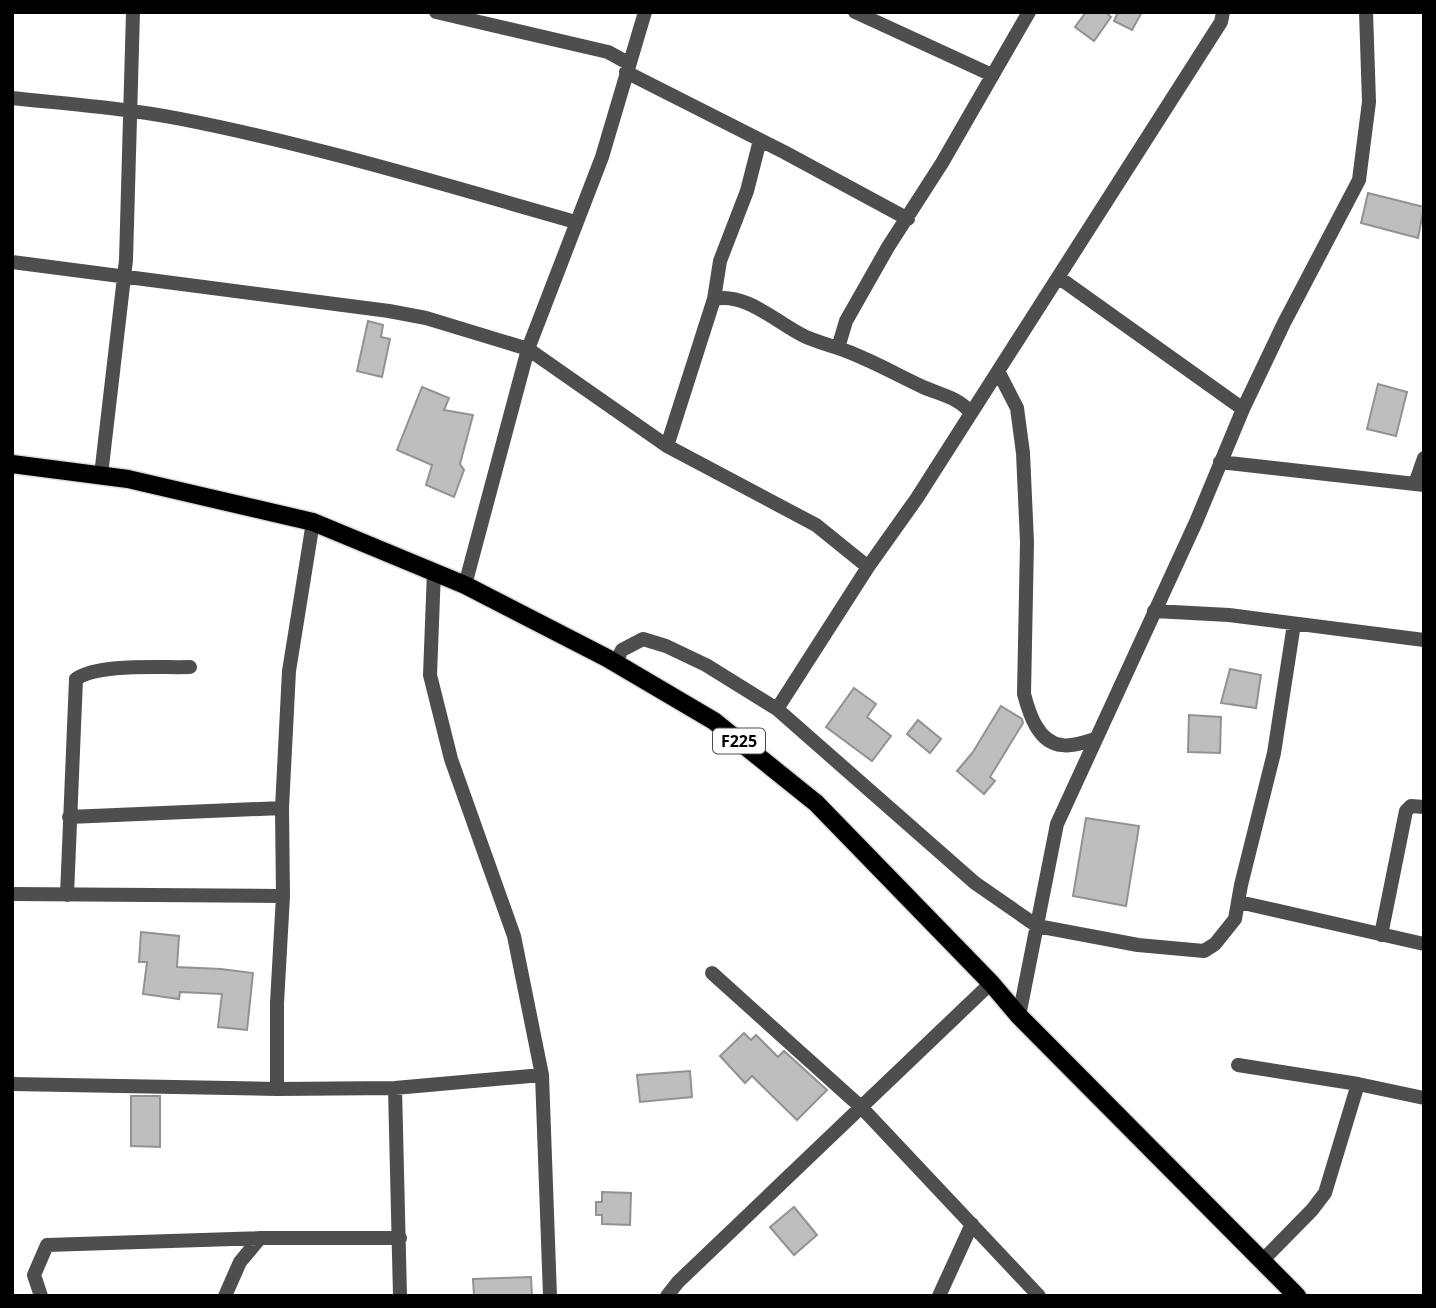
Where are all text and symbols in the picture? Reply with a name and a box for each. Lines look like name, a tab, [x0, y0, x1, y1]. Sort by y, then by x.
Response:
road number: F225	[713, 728, 765, 754]

